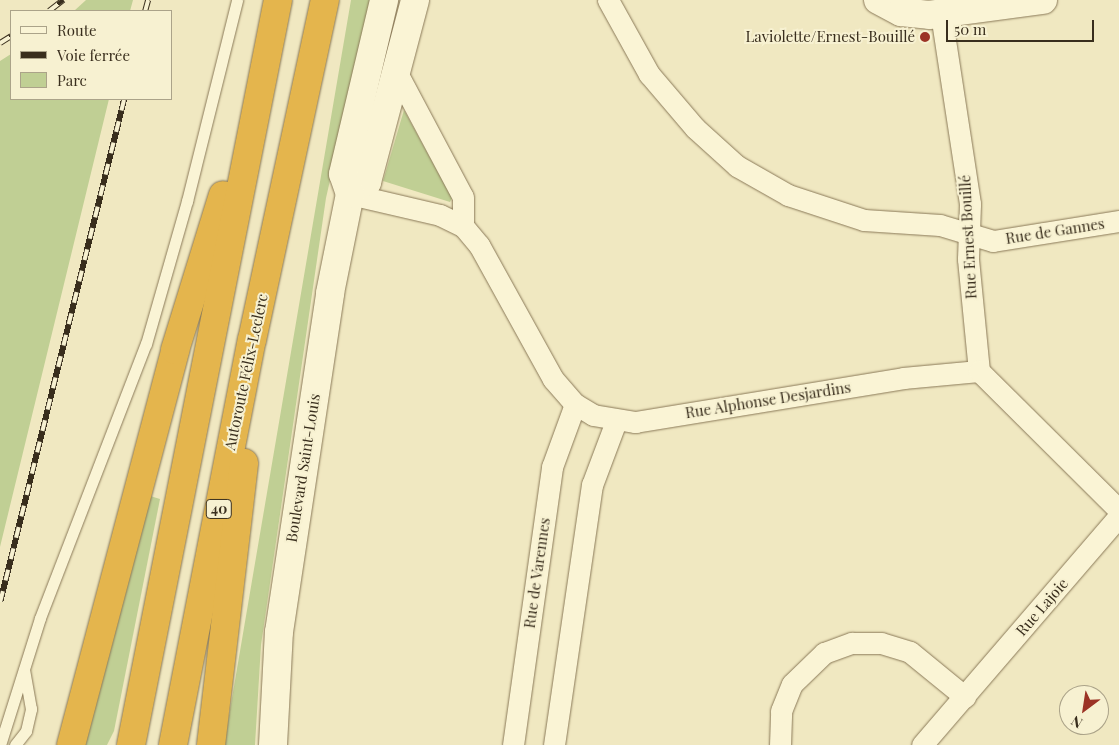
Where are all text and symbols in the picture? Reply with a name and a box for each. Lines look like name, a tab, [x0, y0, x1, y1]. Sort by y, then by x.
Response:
legend	[10, 10, 172, 100]
scale bar	[949, 10, 1096, 42]
text: 50 m	[954, 19, 986, 39]
text: Route	[57, 20, 97, 40]
place label: Laviolette/Ernest-Bouillé	[746, 28, 915, 46]
marker: Laviolette/Ernest-Bouillé	[919, 31, 931, 43]
text: Voie ferrée	[57, 45, 130, 65]
text: Parc	[57, 70, 87, 90]
street label: Rue Ernest Bouillé	[956, 174, 980, 300]
street label: Rue de Gannes	[1004, 214, 1106, 248]
street label: Autoroute Félix-Leclerc	[221, 292, 271, 452]
street label: Rue Alphonse Desjardins	[684, 378, 852, 422]
street label: Boulevard Saint-Louis	[282, 392, 324, 544]
road number: 40	[205, 498, 233, 520]
street label: Rue de Varennes	[520, 516, 554, 630]
street label: Rue Lajoie	[1012, 575, 1072, 639]
north arrow	[1059, 685, 1109, 735]
text: N	[1067, 712, 1086, 733]

